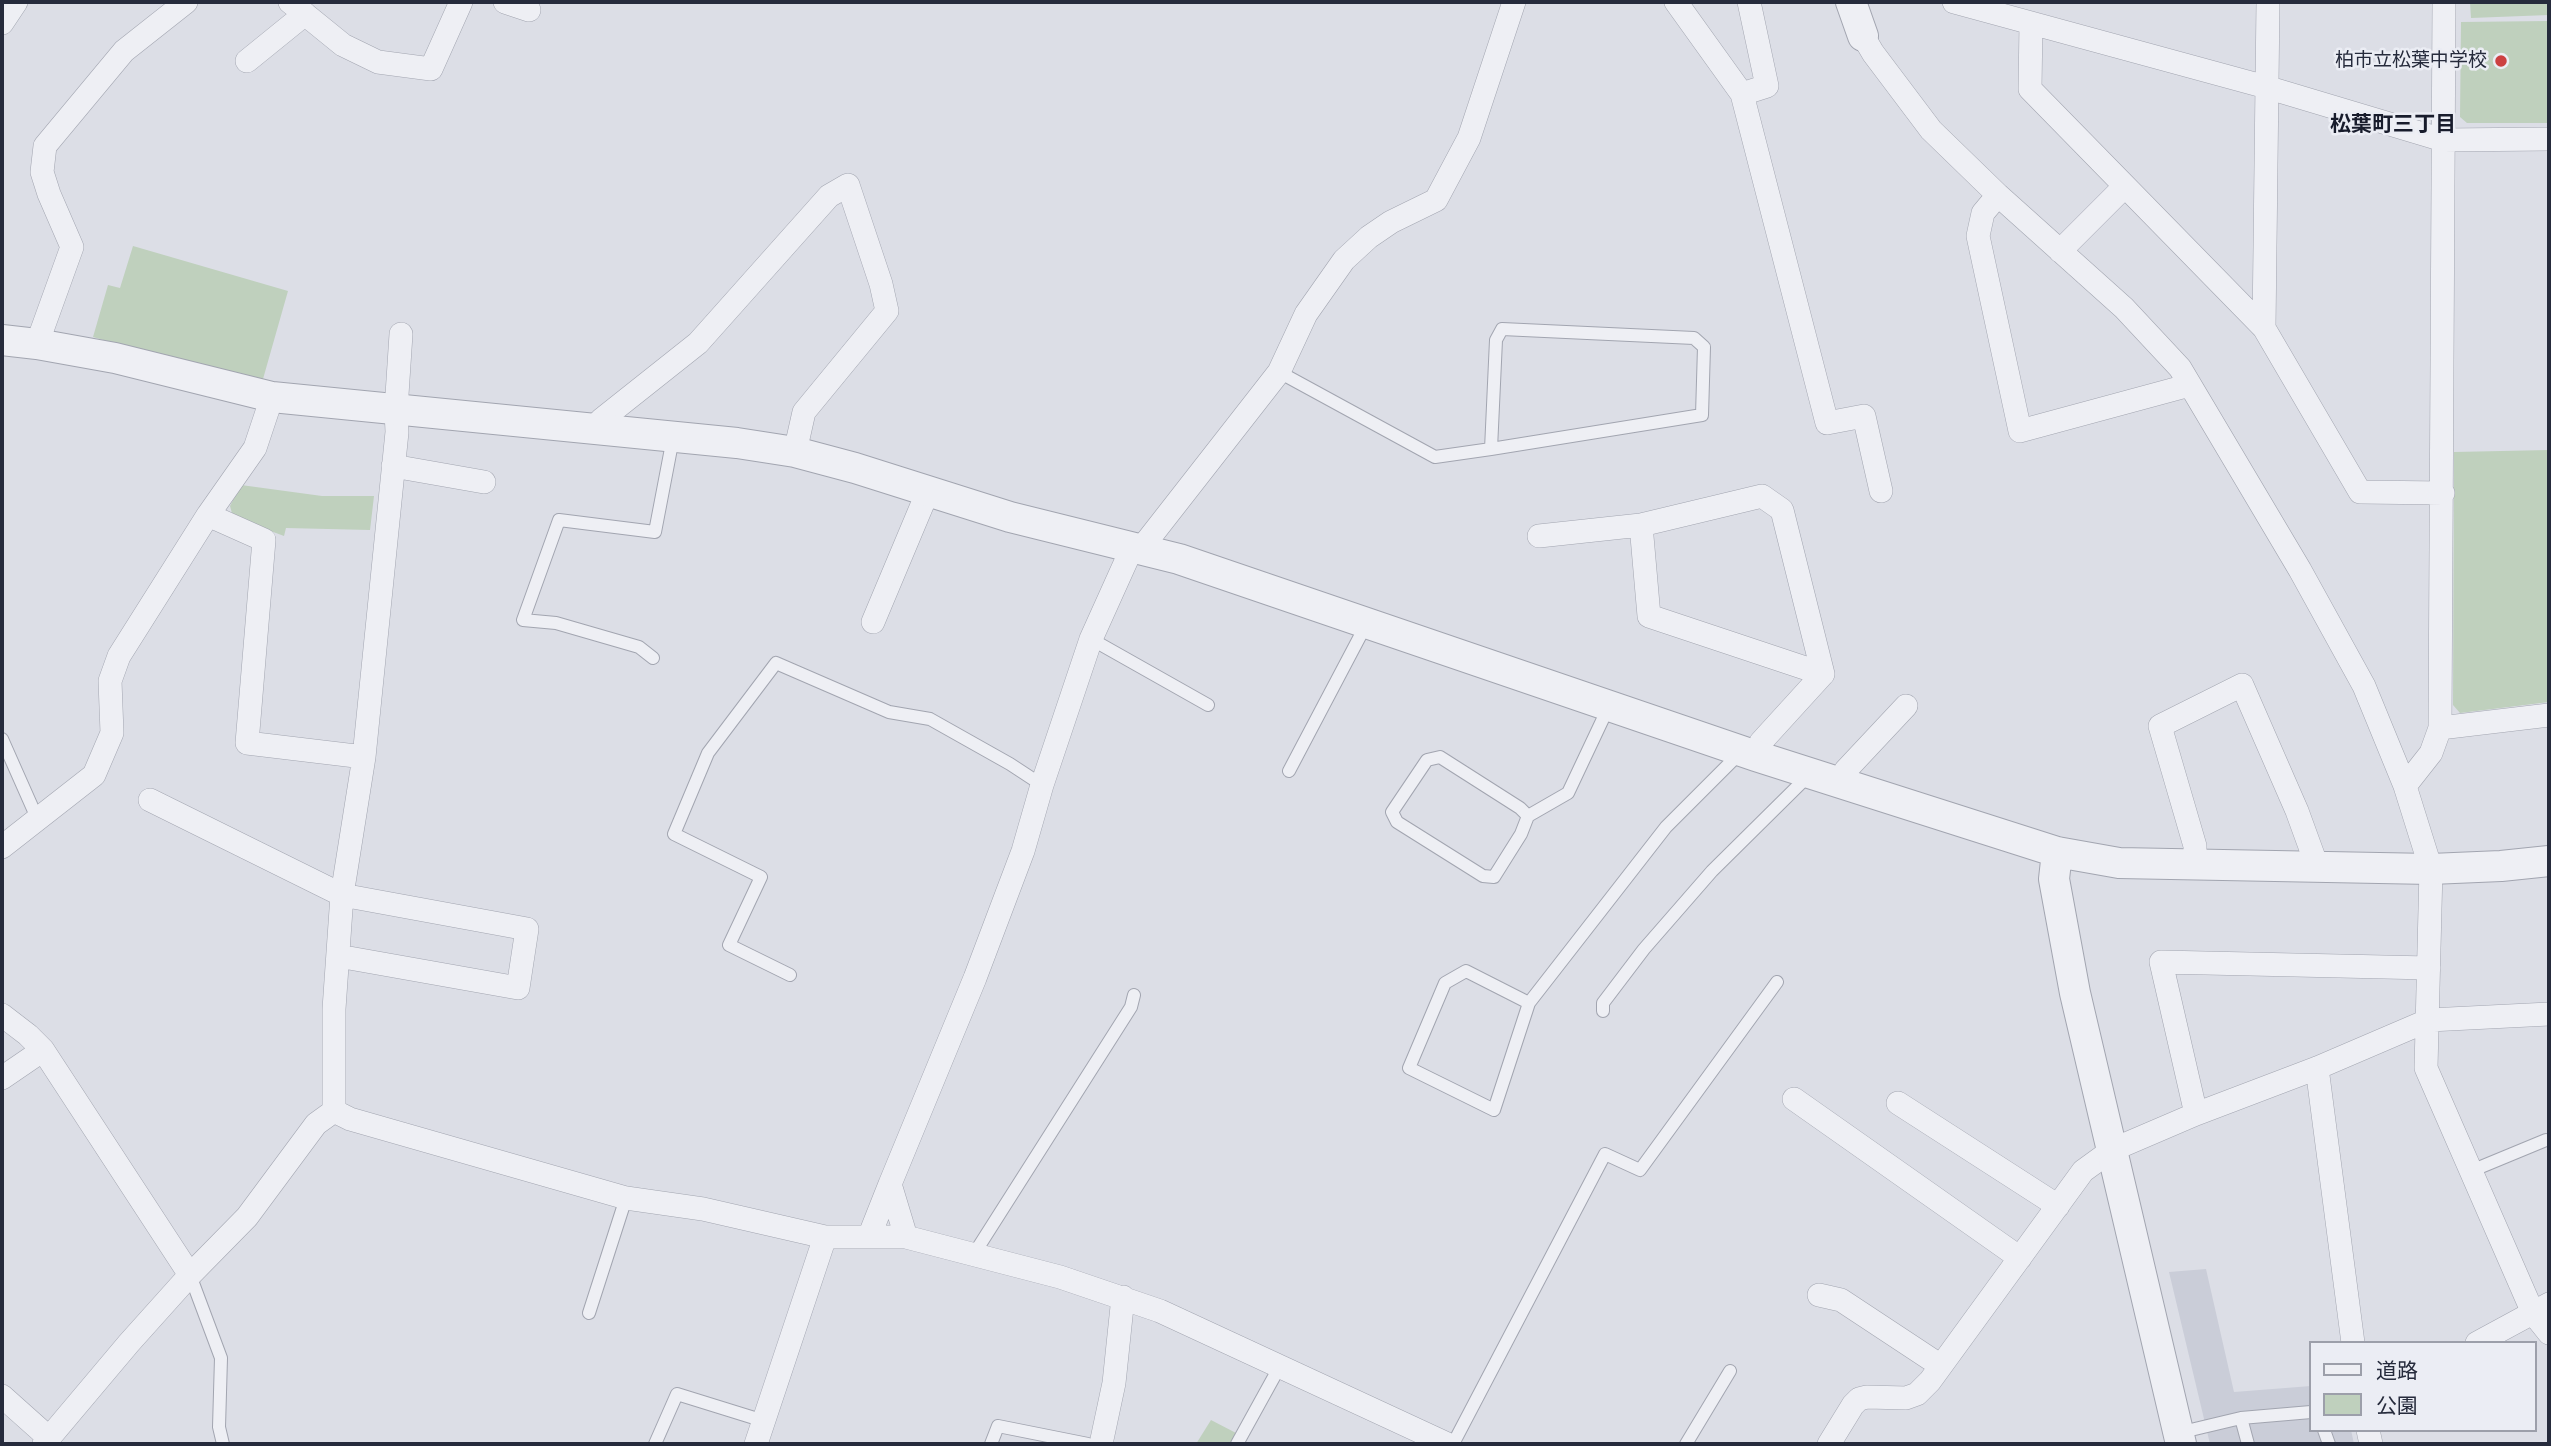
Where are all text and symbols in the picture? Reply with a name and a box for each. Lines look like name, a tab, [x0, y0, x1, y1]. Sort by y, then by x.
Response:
place label: 柏市立松葉中学校	[2335, 50, 2487, 72]
marker: 柏市立松葉中学校	[2493, 53, 2509, 69]
district label: 松葉町三丁目	[2330, 113, 2456, 139]
legend	[2310, 1341, 2537, 1432]
text: 道路	[2376, 1356, 2418, 1386]
text: 公園	[2376, 1391, 2418, 1421]

